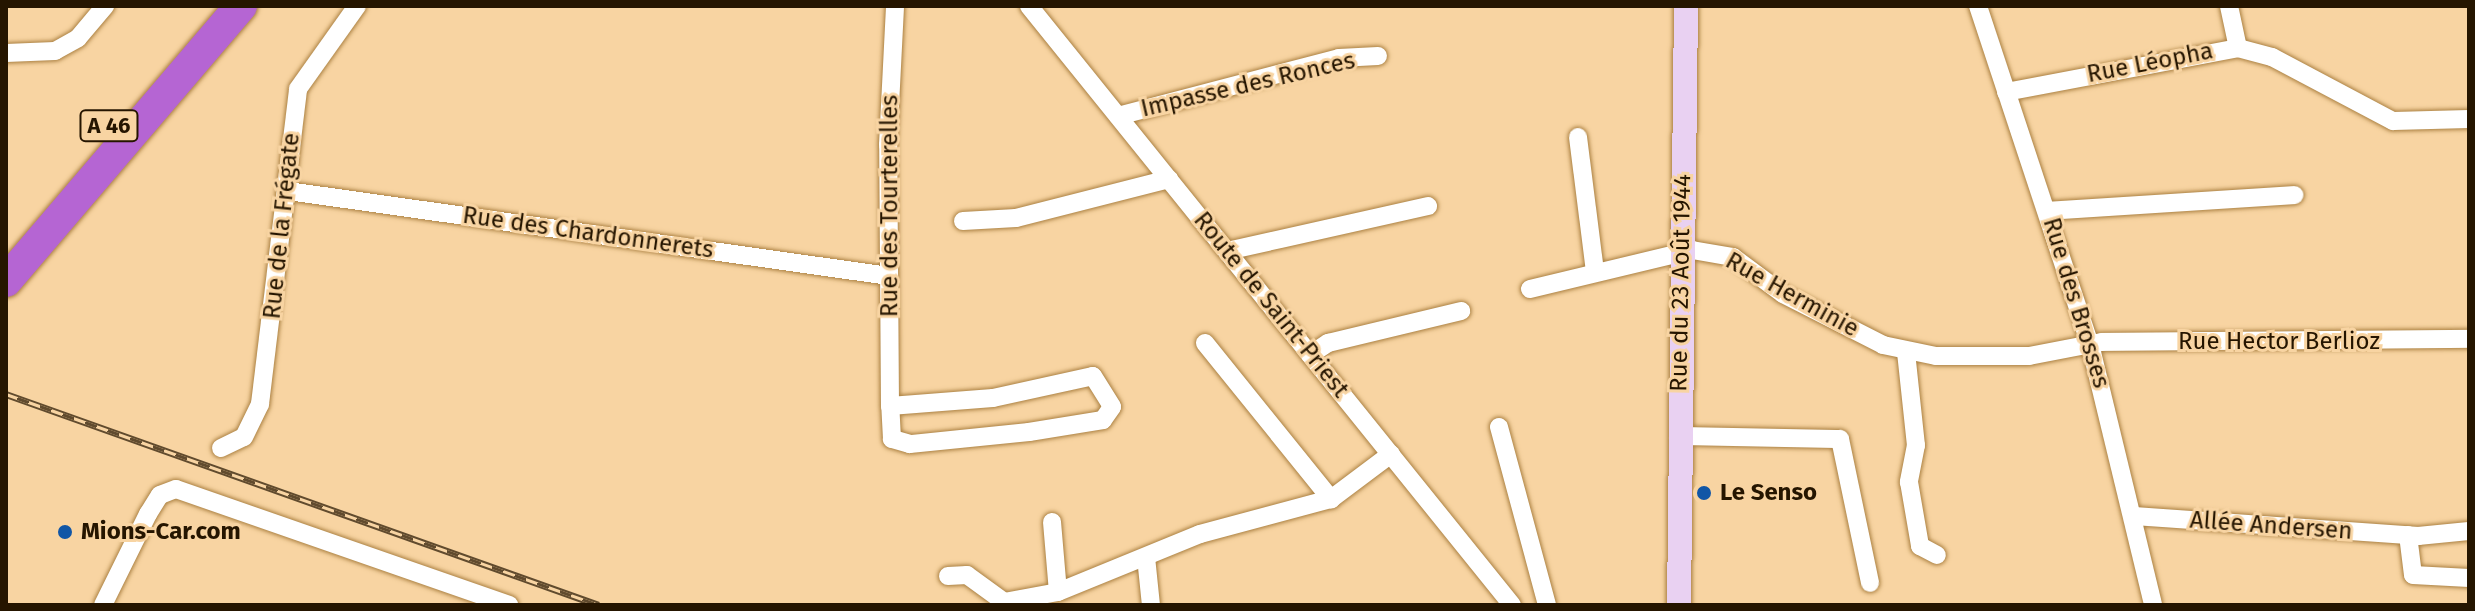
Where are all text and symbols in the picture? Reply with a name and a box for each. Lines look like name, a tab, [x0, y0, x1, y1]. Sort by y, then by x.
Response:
street label: Rue Léopha	[2085, 37, 2215, 89]
street label: Impasse des Ronces	[1138, 46, 1358, 124]
street label: Rue des Tourterelles	[876, 95, 904, 317]
road number: A 46	[79, 108, 139, 144]
street label: Rue de la Frégate	[258, 131, 306, 321]
street label: Rue du 23 Août 1944	[1665, 174, 1697, 392]
street label: Rue des Chardonnerets	[461, 201, 715, 265]
street label: Route de Saint-Priest	[1187, 206, 1355, 404]
street label: Rue des Brosses	[2036, 214, 2116, 392]
street label: Rue Herminie	[1720, 247, 1864, 343]
street label: Rue Hector Berlioz	[2178, 328, 2380, 356]
place label: Le Senso	[1720, 479, 1817, 507]
marker: Le Senso	[1695, 484, 1713, 502]
street label: Allée Andersen	[2189, 506, 2353, 546]
place label: Mions-Car.com	[81, 518, 241, 546]
marker: Mions-Car.com	[56, 523, 74, 541]

